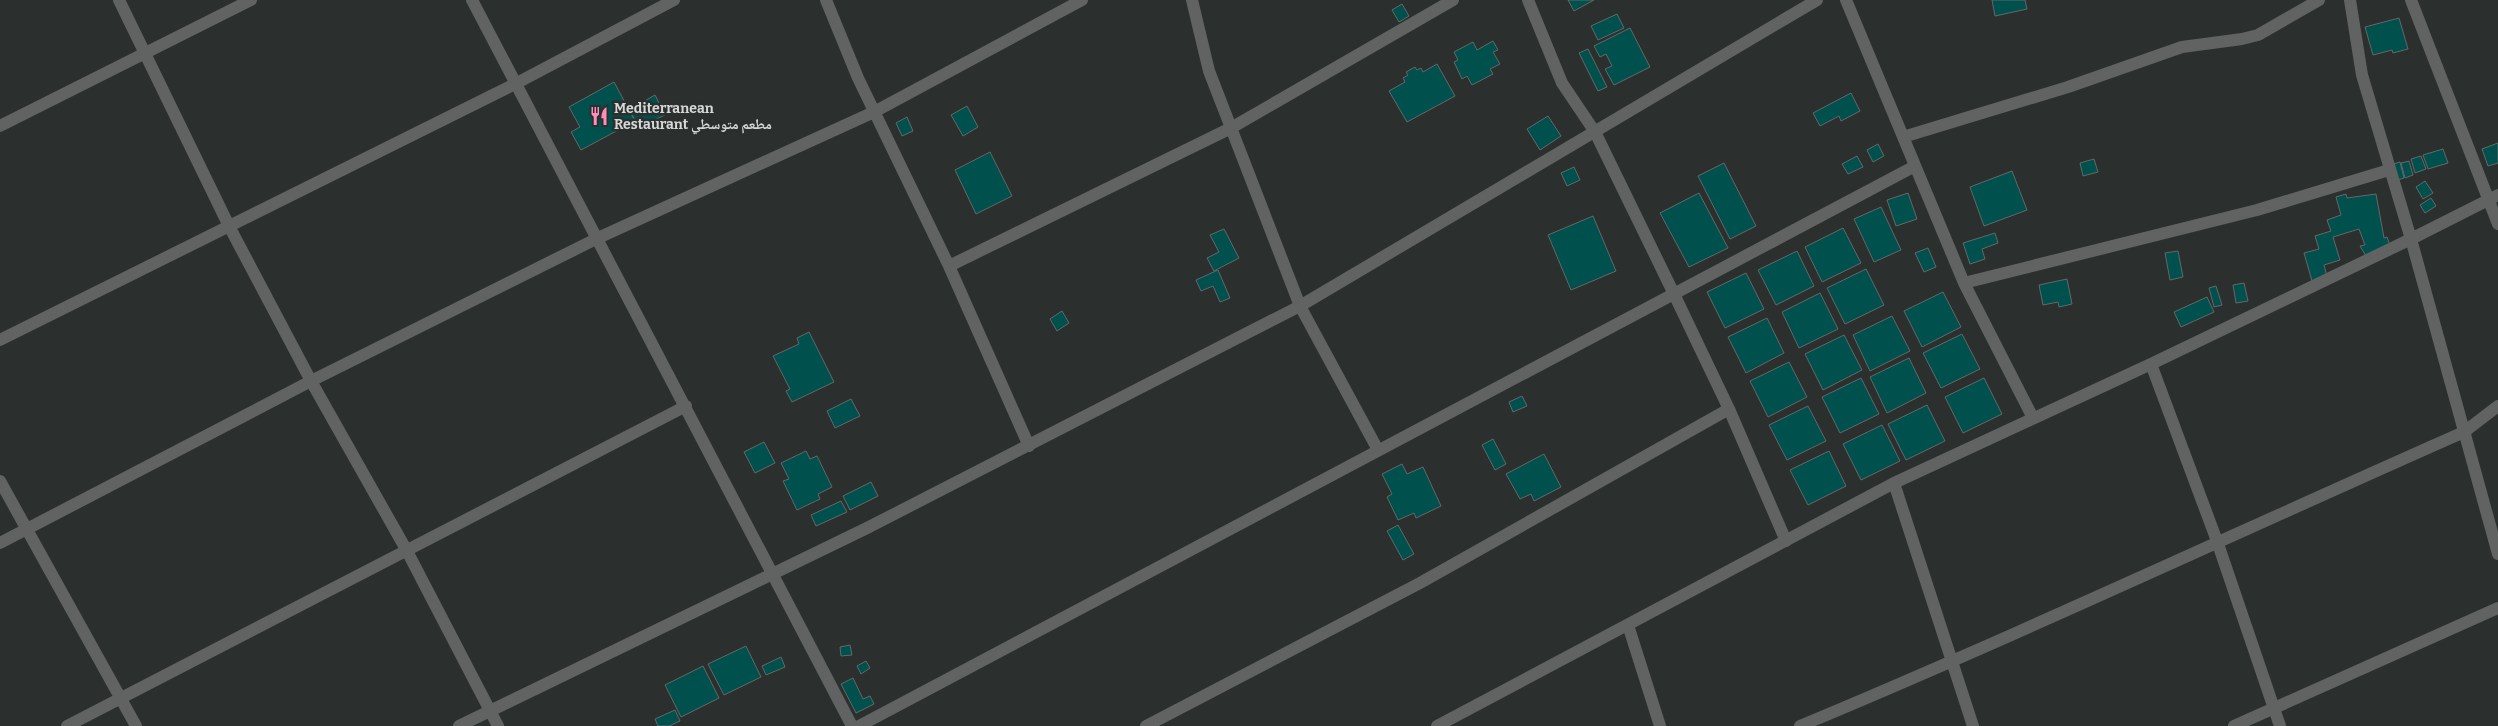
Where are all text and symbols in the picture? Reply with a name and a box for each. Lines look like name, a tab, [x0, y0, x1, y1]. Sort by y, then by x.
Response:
place label: Mediterranean Restaurant مطعم متوسطي	[614, 100, 772, 135]
restaurant icon: Mediterranean Restaurant مطعم متوسطي	[588, 105, 610, 127]

